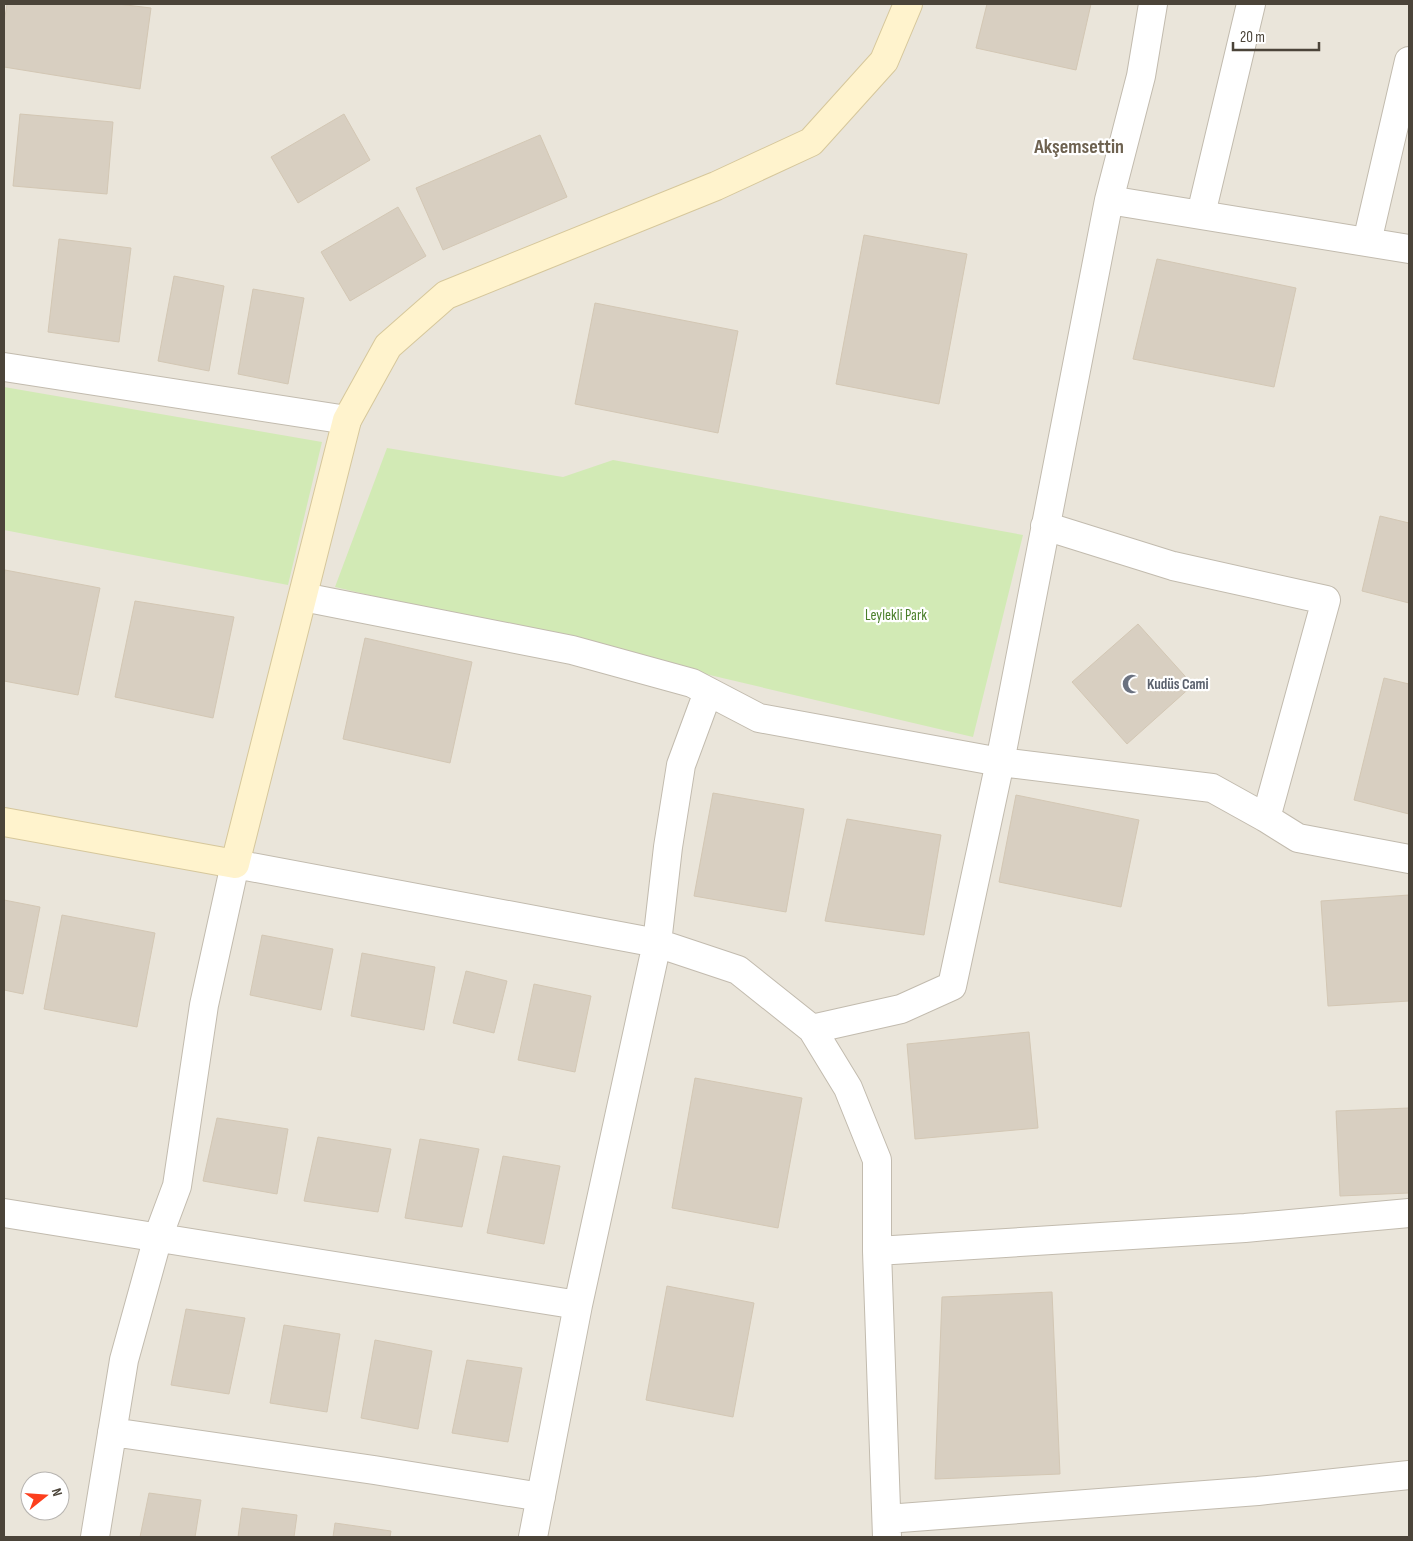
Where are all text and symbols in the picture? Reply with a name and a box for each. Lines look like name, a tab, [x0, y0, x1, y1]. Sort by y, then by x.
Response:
scale bar	[1233, 20, 1319, 52]
text: 20 m	[1240, 28, 1265, 47]
district label: Akşemsettin	[1033, 135, 1124, 159]
park label: Leylekli Park	[865, 606, 927, 625]
mosque icon: Kudüs Cami	[1121, 673, 1143, 695]
place label: Kudüs Cami	[1147, 675, 1209, 694]
north arrow	[20, 1471, 70, 1521]
text: N	[48, 1486, 66, 1498]

